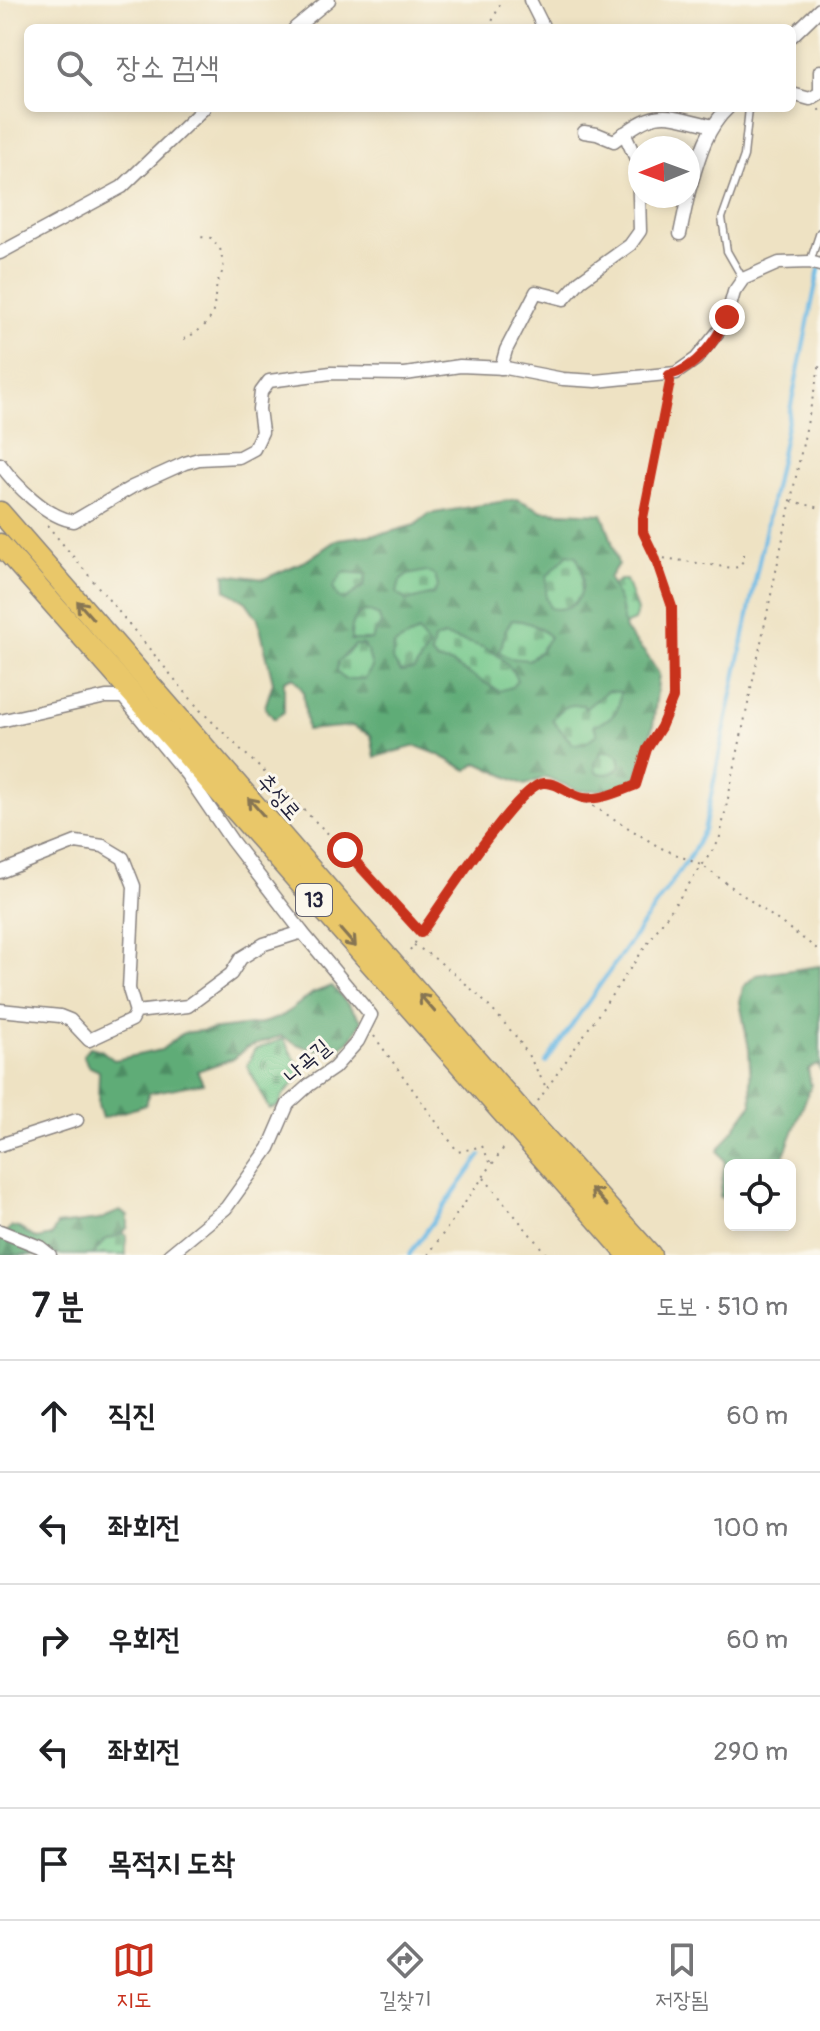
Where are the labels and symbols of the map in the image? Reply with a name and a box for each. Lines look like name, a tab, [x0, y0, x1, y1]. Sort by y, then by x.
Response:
north arrow	[628, 136, 700, 208]
route end	[709, 299, 745, 335]
one-way arrow	[76, 601, 94, 621]
street label: 추성로	[251, 768, 307, 826]
one-way arrow	[247, 797, 265, 817]
route start	[327, 832, 363, 868]
road number: 13	[296, 884, 332, 916]
one-way arrow	[339, 928, 357, 948]
one-way arrow	[418, 993, 436, 1013]
street label: 나곡길	[278, 1033, 336, 1089]
one-way arrow	[591, 1188, 609, 1208]

